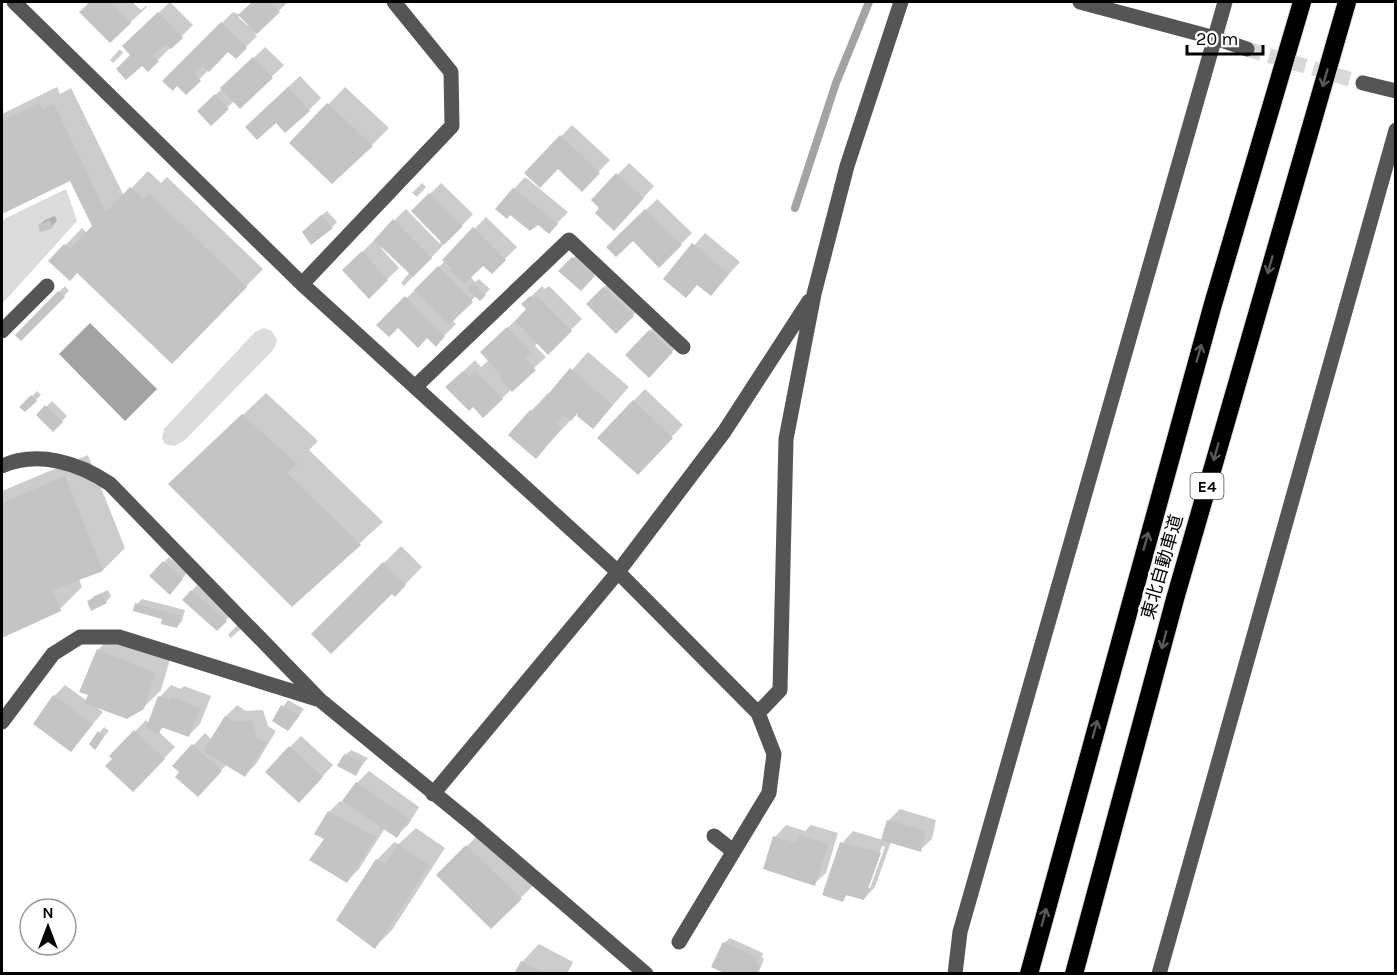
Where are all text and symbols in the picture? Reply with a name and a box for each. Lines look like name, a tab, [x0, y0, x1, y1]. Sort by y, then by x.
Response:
scale bar	[1187, 18, 1264, 56]
text: 20 m	[1196, 28, 1238, 50]
one-way arrow	[1318, 68, 1330, 87]
one-way arrow	[1264, 255, 1275, 274]
one-way arrow	[1194, 344, 1205, 363]
one-way arrow	[1210, 443, 1221, 462]
road number: E4	[1190, 473, 1224, 499]
street label: 東北自動車道	[1137, 512, 1187, 622]
one-way arrow	[1141, 531, 1153, 550]
one-way arrow	[1157, 630, 1169, 649]
one-way arrow	[1090, 720, 1102, 739]
north arrow	[18, 897, 78, 957]
text: N	[42, 903, 54, 922]
one-way arrow	[1039, 908, 1051, 927]

